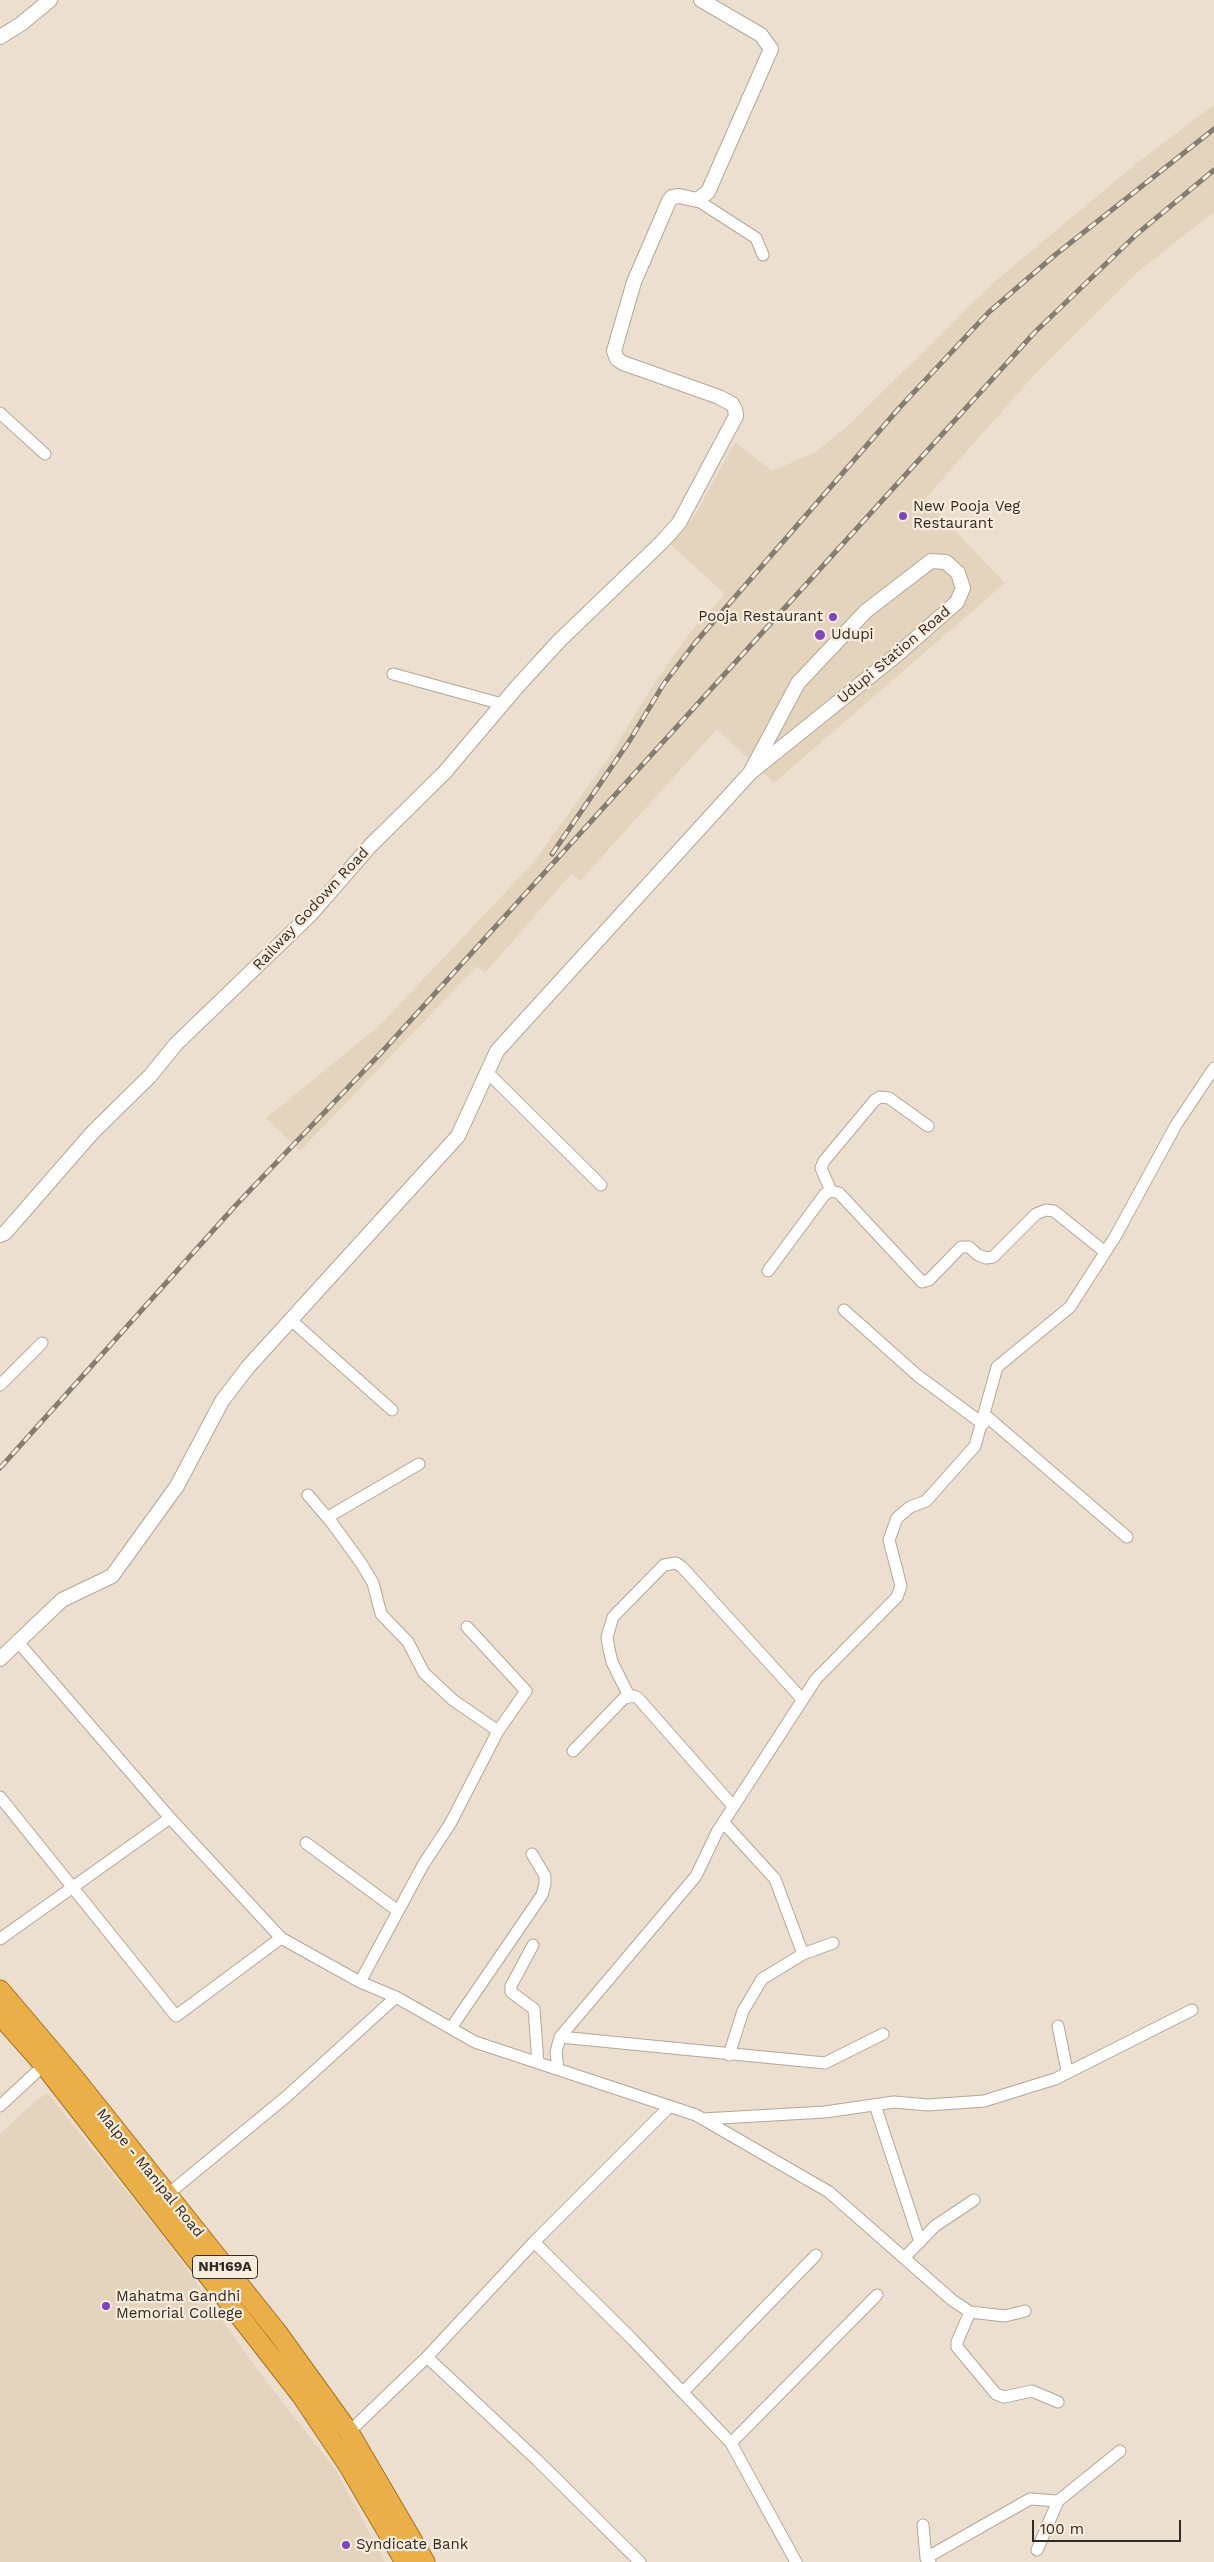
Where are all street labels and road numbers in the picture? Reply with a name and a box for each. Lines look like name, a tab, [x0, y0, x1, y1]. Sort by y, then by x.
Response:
street label: Udupi Station Road	[834, 602, 954, 708]
street label: Railway Godown Road	[249, 844, 373, 974]
street label: Malpe - Manipal Road	[93, 2105, 207, 2241]
road number: NH169A	[192, 2256, 258, 2278]

